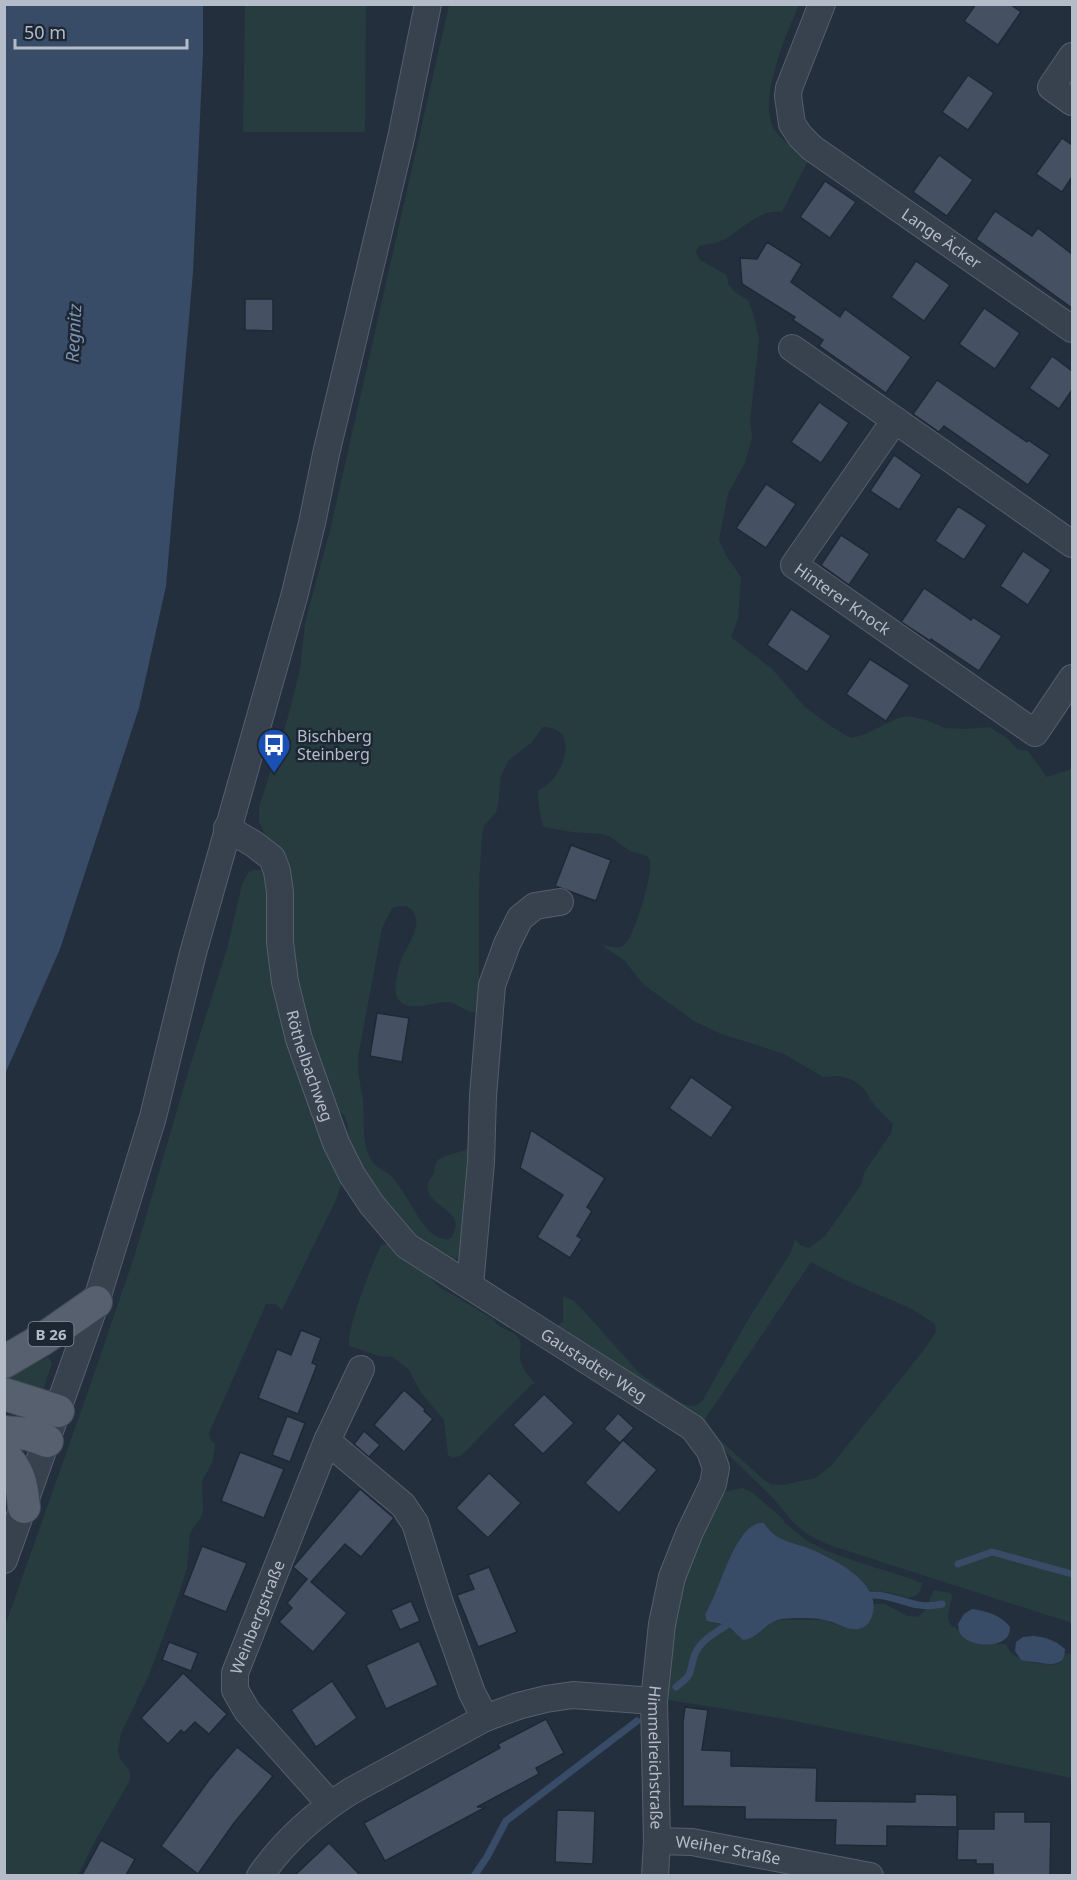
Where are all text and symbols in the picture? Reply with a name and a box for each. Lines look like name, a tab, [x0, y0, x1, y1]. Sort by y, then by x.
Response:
scale bar	[15, 12, 188, 50]
text: 50 m	[24, 20, 66, 44]
street label: Lange Äcker	[897, 203, 986, 274]
water label: Regnitz	[59, 303, 87, 363]
street label: Hinterer Knock	[790, 558, 895, 640]
place label: Bischberg Steinberg	[297, 725, 372, 765]
bus stop icon: Bischberg Steinberg	[256, 727, 292, 774]
street label: Röthelbachweg	[281, 1008, 338, 1125]
road number: B 26	[28, 1322, 74, 1346]
street label: Gaustadter Weg	[537, 1323, 651, 1407]
street label: Weinbergstraße	[225, 1557, 290, 1677]
street label: Himmelreichstraße	[643, 1684, 668, 1830]
street label: Weiher Straße	[675, 1831, 783, 1870]

